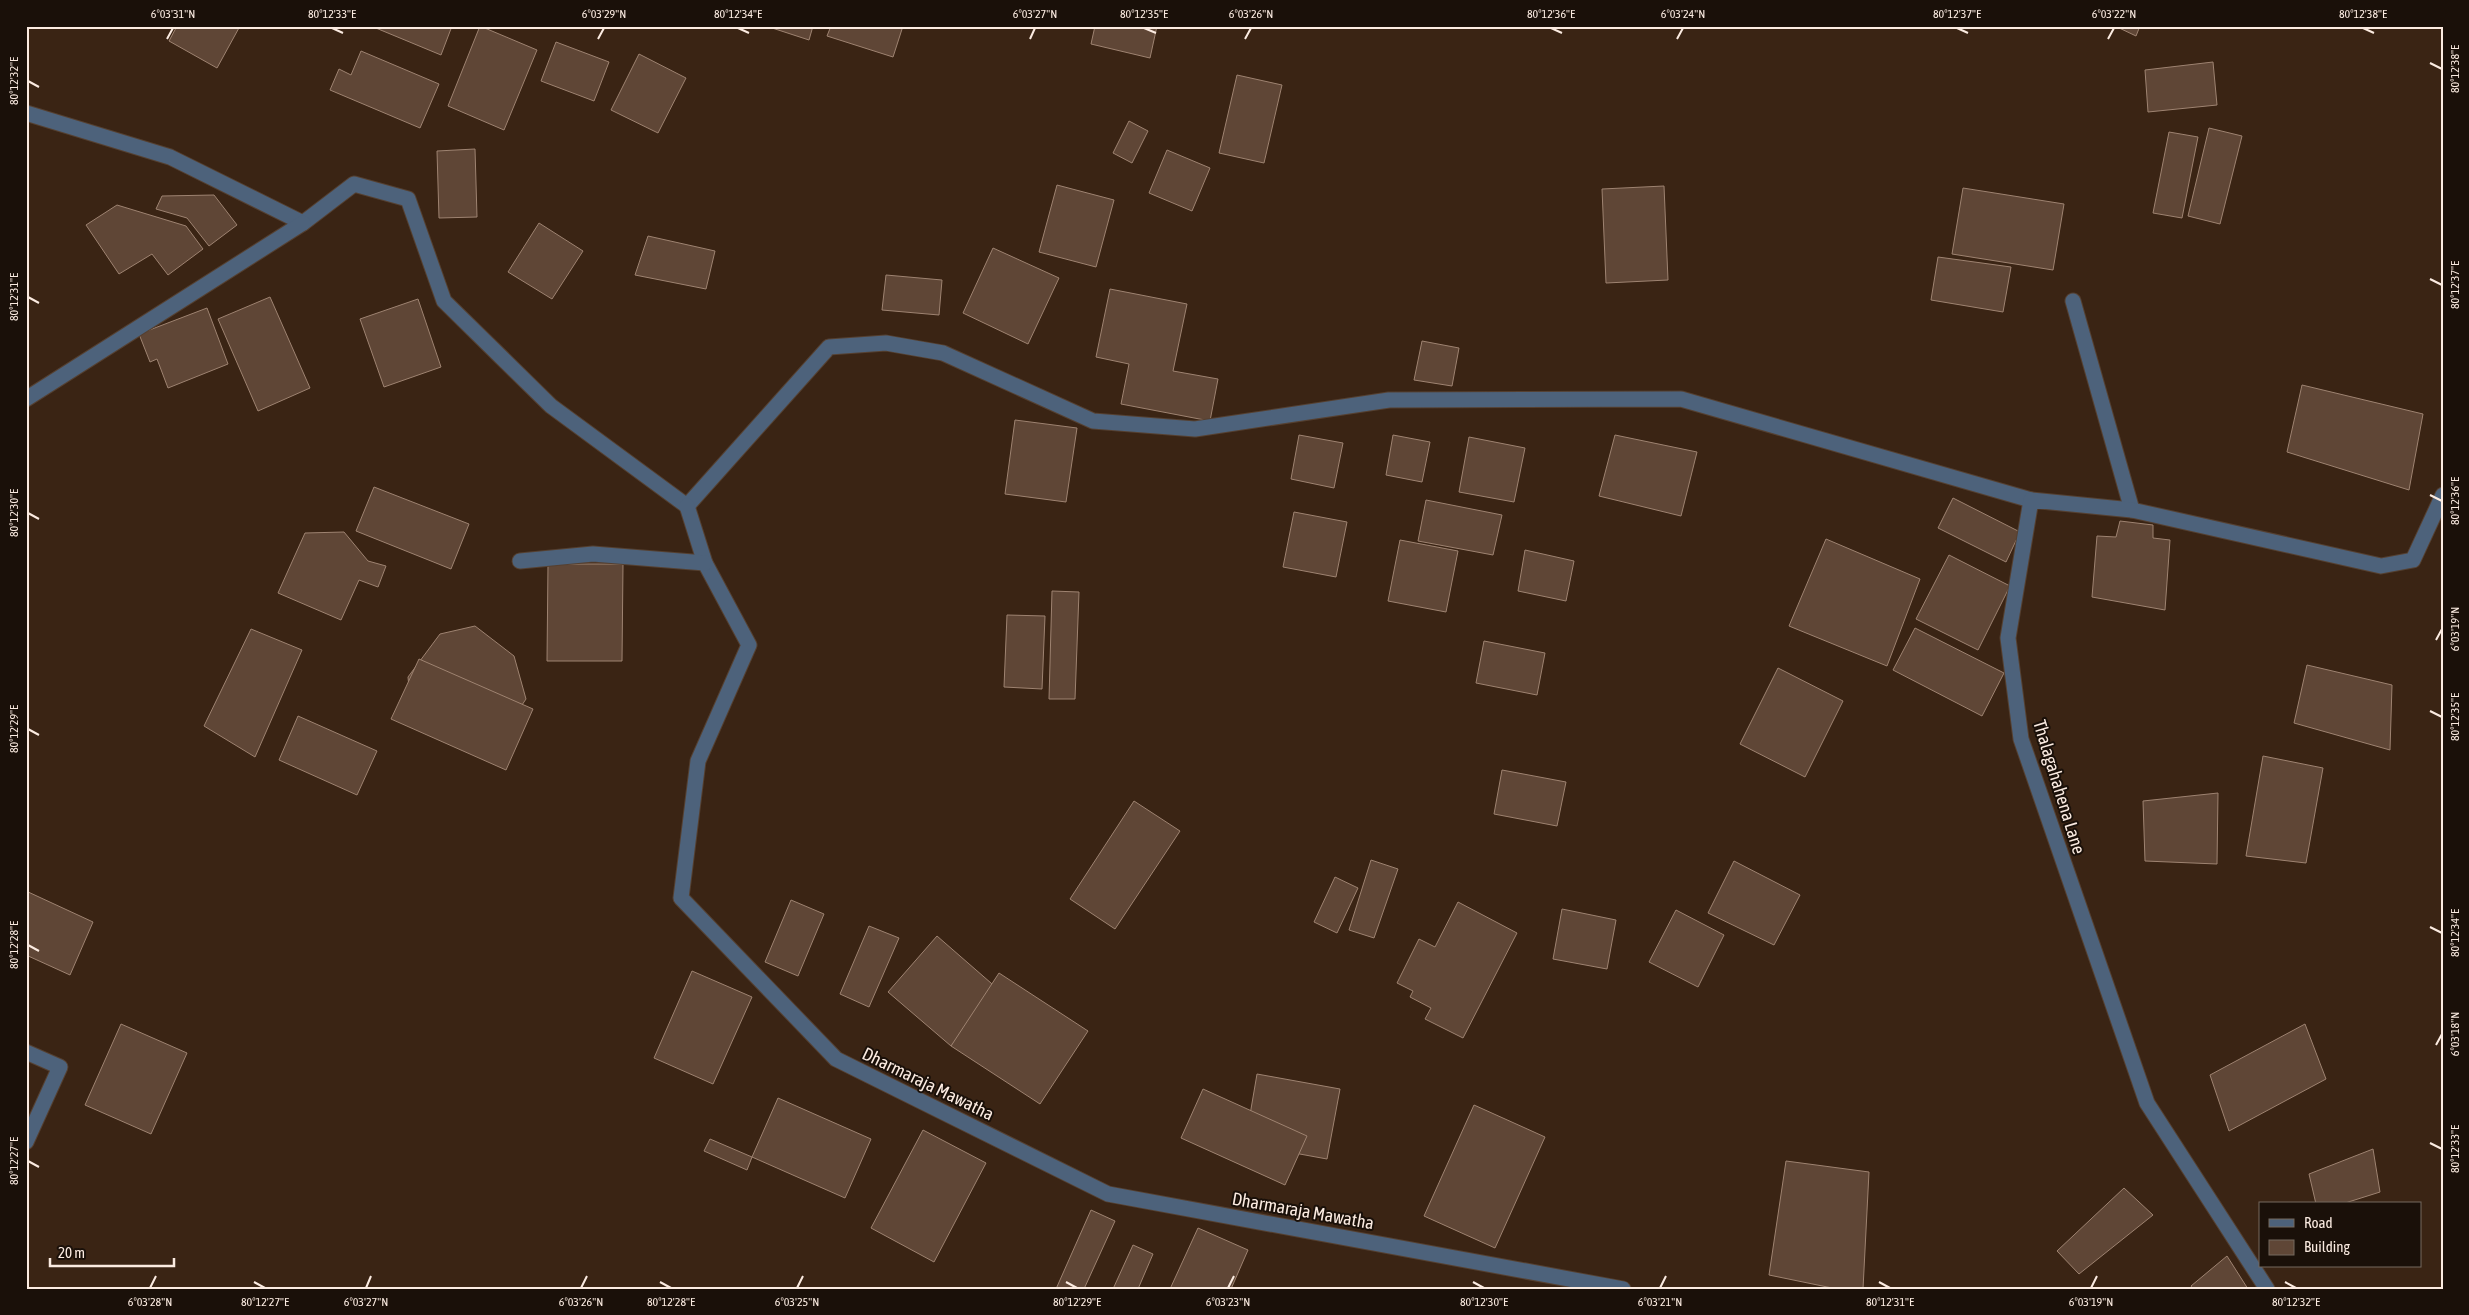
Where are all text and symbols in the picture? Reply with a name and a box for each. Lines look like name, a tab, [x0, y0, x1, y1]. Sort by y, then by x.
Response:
text: 6°03'31"N	[151, 7, 195, 21]
text: 80°12'33"E	[308, 7, 356, 21]
text: 6°03'29"N	[582, 7, 626, 21]
text: 80°12'34"E	[714, 7, 762, 21]
text: 6°03'27"N	[1013, 7, 1057, 21]
text: 80°12'35"E	[1120, 7, 1168, 21]
text: 6°03'26"N	[1229, 7, 1273, 21]
text: 80°12'36"E	[1527, 7, 1575, 21]
text: 6°03'24"N	[1661, 7, 1705, 21]
text: 80°12'37"E	[1933, 7, 1981, 21]
text: 6°03'22"N	[2092, 7, 2136, 21]
text: 80°12'38"E	[2339, 7, 2387, 21]
text: 80°12'38"E	[2448, 45, 2462, 93]
text: 80°12'32"E	[7, 57, 21, 105]
text: 80°12'37"E	[2448, 261, 2462, 309]
text: 80°12'31"E	[7, 273, 21, 321]
text: 80°12'36"E	[2448, 477, 2462, 525]
text: 80°12'30"E	[7, 489, 21, 537]
text: 6°03'19"N	[2448, 607, 2462, 651]
text: 80°12'35"E	[2448, 693, 2462, 741]
text: 80°12'29"E	[7, 705, 21, 753]
street label: Thalagahahena Lane	[2029, 717, 2090, 857]
text: 80°12'34"E	[2448, 909, 2462, 957]
text: 80°12'28"E	[7, 921, 21, 969]
text: 6°03'18"N	[2448, 1012, 2462, 1056]
street label: Dharmaraja Mawatha	[859, 1043, 997, 1124]
text: 80°12'33"E	[2448, 1125, 2462, 1173]
text: 80°12'27"E	[7, 1137, 21, 1185]
street label: Dharmaraja Mawatha	[1230, 1188, 1376, 1233]
legend	[2259, 1202, 2422, 1268]
text: Road	[2304, 1214, 2333, 1231]
scale bar	[50, 1235, 174, 1267]
text: Building	[2304, 1238, 2350, 1255]
text: 20 m	[58, 1244, 85, 1261]
text: 6°03'28"N	[128, 1295, 172, 1309]
text: 80°12'27"E	[241, 1295, 289, 1309]
text: 6°03'27"N	[344, 1295, 388, 1309]
text: 6°03'26"N	[559, 1295, 603, 1309]
text: 80°12'28"E	[647, 1295, 695, 1309]
text: 6°03'25"N	[775, 1295, 819, 1309]
text: 80°12'29"E	[1053, 1295, 1101, 1309]
text: 6°03'23"N	[1206, 1295, 1250, 1309]
text: 80°12'30"E	[1460, 1295, 1508, 1309]
text: 6°03'21"N	[1638, 1295, 1682, 1309]
text: 80°12'31"E	[1866, 1295, 1914, 1309]
text: 6°03'19"N	[2069, 1295, 2113, 1309]
text: 80°12'32"E	[2272, 1295, 2320, 1309]

